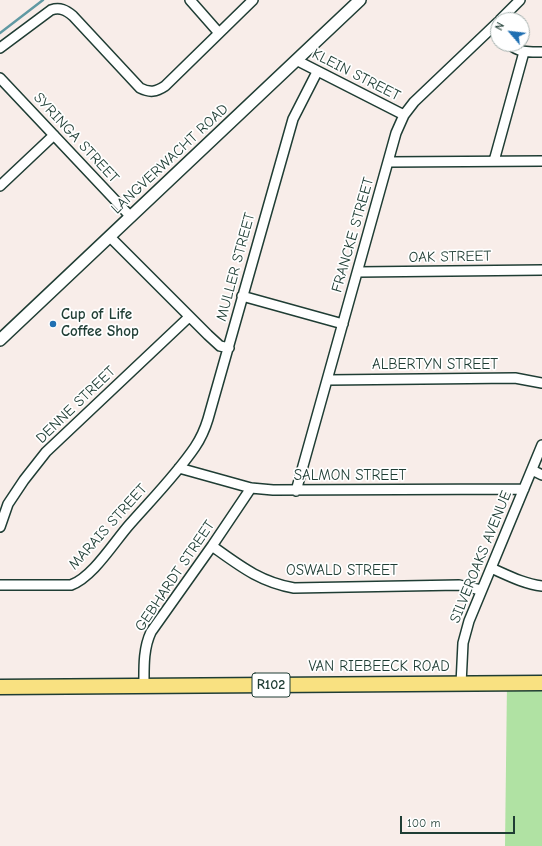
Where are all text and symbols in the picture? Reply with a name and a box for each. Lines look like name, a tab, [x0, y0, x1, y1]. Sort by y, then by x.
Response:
north arrow	[490, 12, 530, 52]
text: N	[492, 20, 507, 33]
street label: KLEIN STREET	[309, 45, 403, 105]
street label: SYRINGA STREET	[29, 89, 123, 187]
street label: LANGVERWACHT ROAD	[108, 100, 232, 218]
street label: FRANCKE STREET	[328, 175, 378, 295]
street label: MULLER STREET	[213, 211, 259, 323]
street label: OAK STREET	[408, 247, 492, 267]
place label: Cup of Life Coffee Shop	[61, 306, 139, 341]
marker: Cup of Life Coffee Shop	[48, 319, 58, 329]
street label: ALBERTYN STREET	[372, 356, 498, 374]
street label: DENNE STREET	[33, 363, 119, 447]
street label: SALMON STREET	[294, 467, 406, 485]
street label: MARAIS STREET	[65, 480, 151, 574]
street label: SILVEROAKS AVENUE	[446, 488, 516, 626]
street label: GEBHARDT STREET	[131, 517, 219, 635]
street label: OSWALD STREET	[286, 562, 398, 580]
street label: VAN RIEBEECK ROAD	[308, 658, 450, 676]
road number: R102	[252, 673, 290, 697]
scale bar	[402, 808, 517, 834]
text: 100 m	[407, 816, 440, 830]

